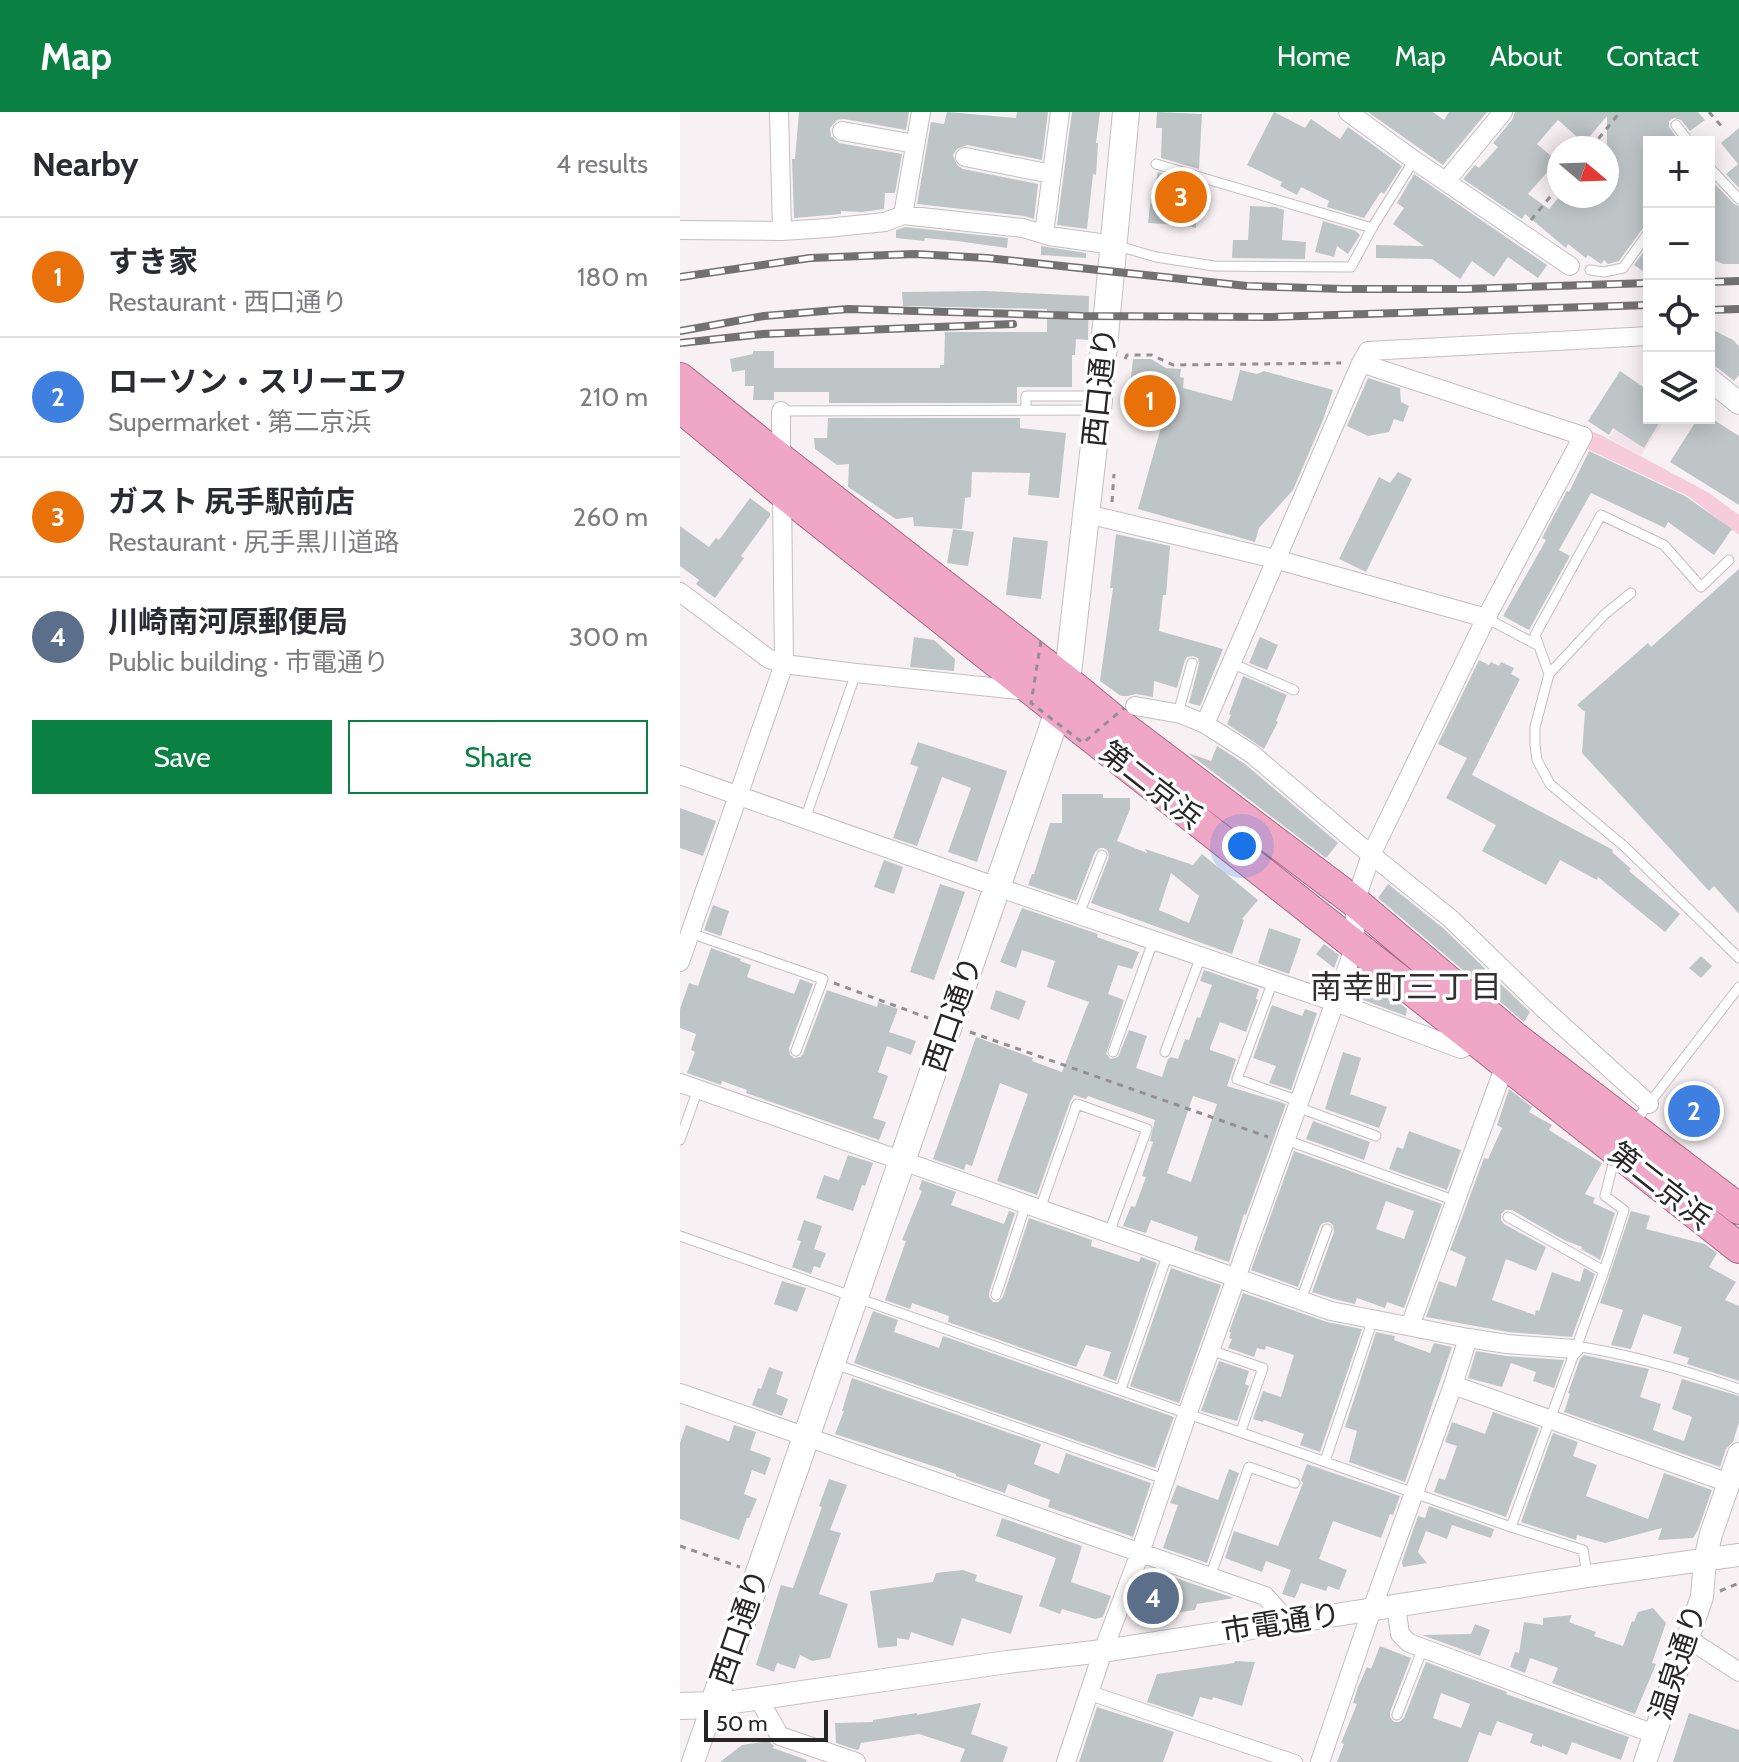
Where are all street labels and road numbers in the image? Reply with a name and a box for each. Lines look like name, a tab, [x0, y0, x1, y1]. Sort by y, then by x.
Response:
street label: 西口通り	[1075, 325, 1124, 449]
street label: 第二京浜	[1093, 733, 1210, 836]
street label: 西口通り	[916, 951, 990, 1077]
street label: 第二京浜	[1602, 1134, 1719, 1237]
street label: 西口通り	[703, 1564, 777, 1690]
street label: 市電通り	[1219, 1595, 1343, 1650]
street label: 温泉通り	[1641, 1599, 1714, 1725]

